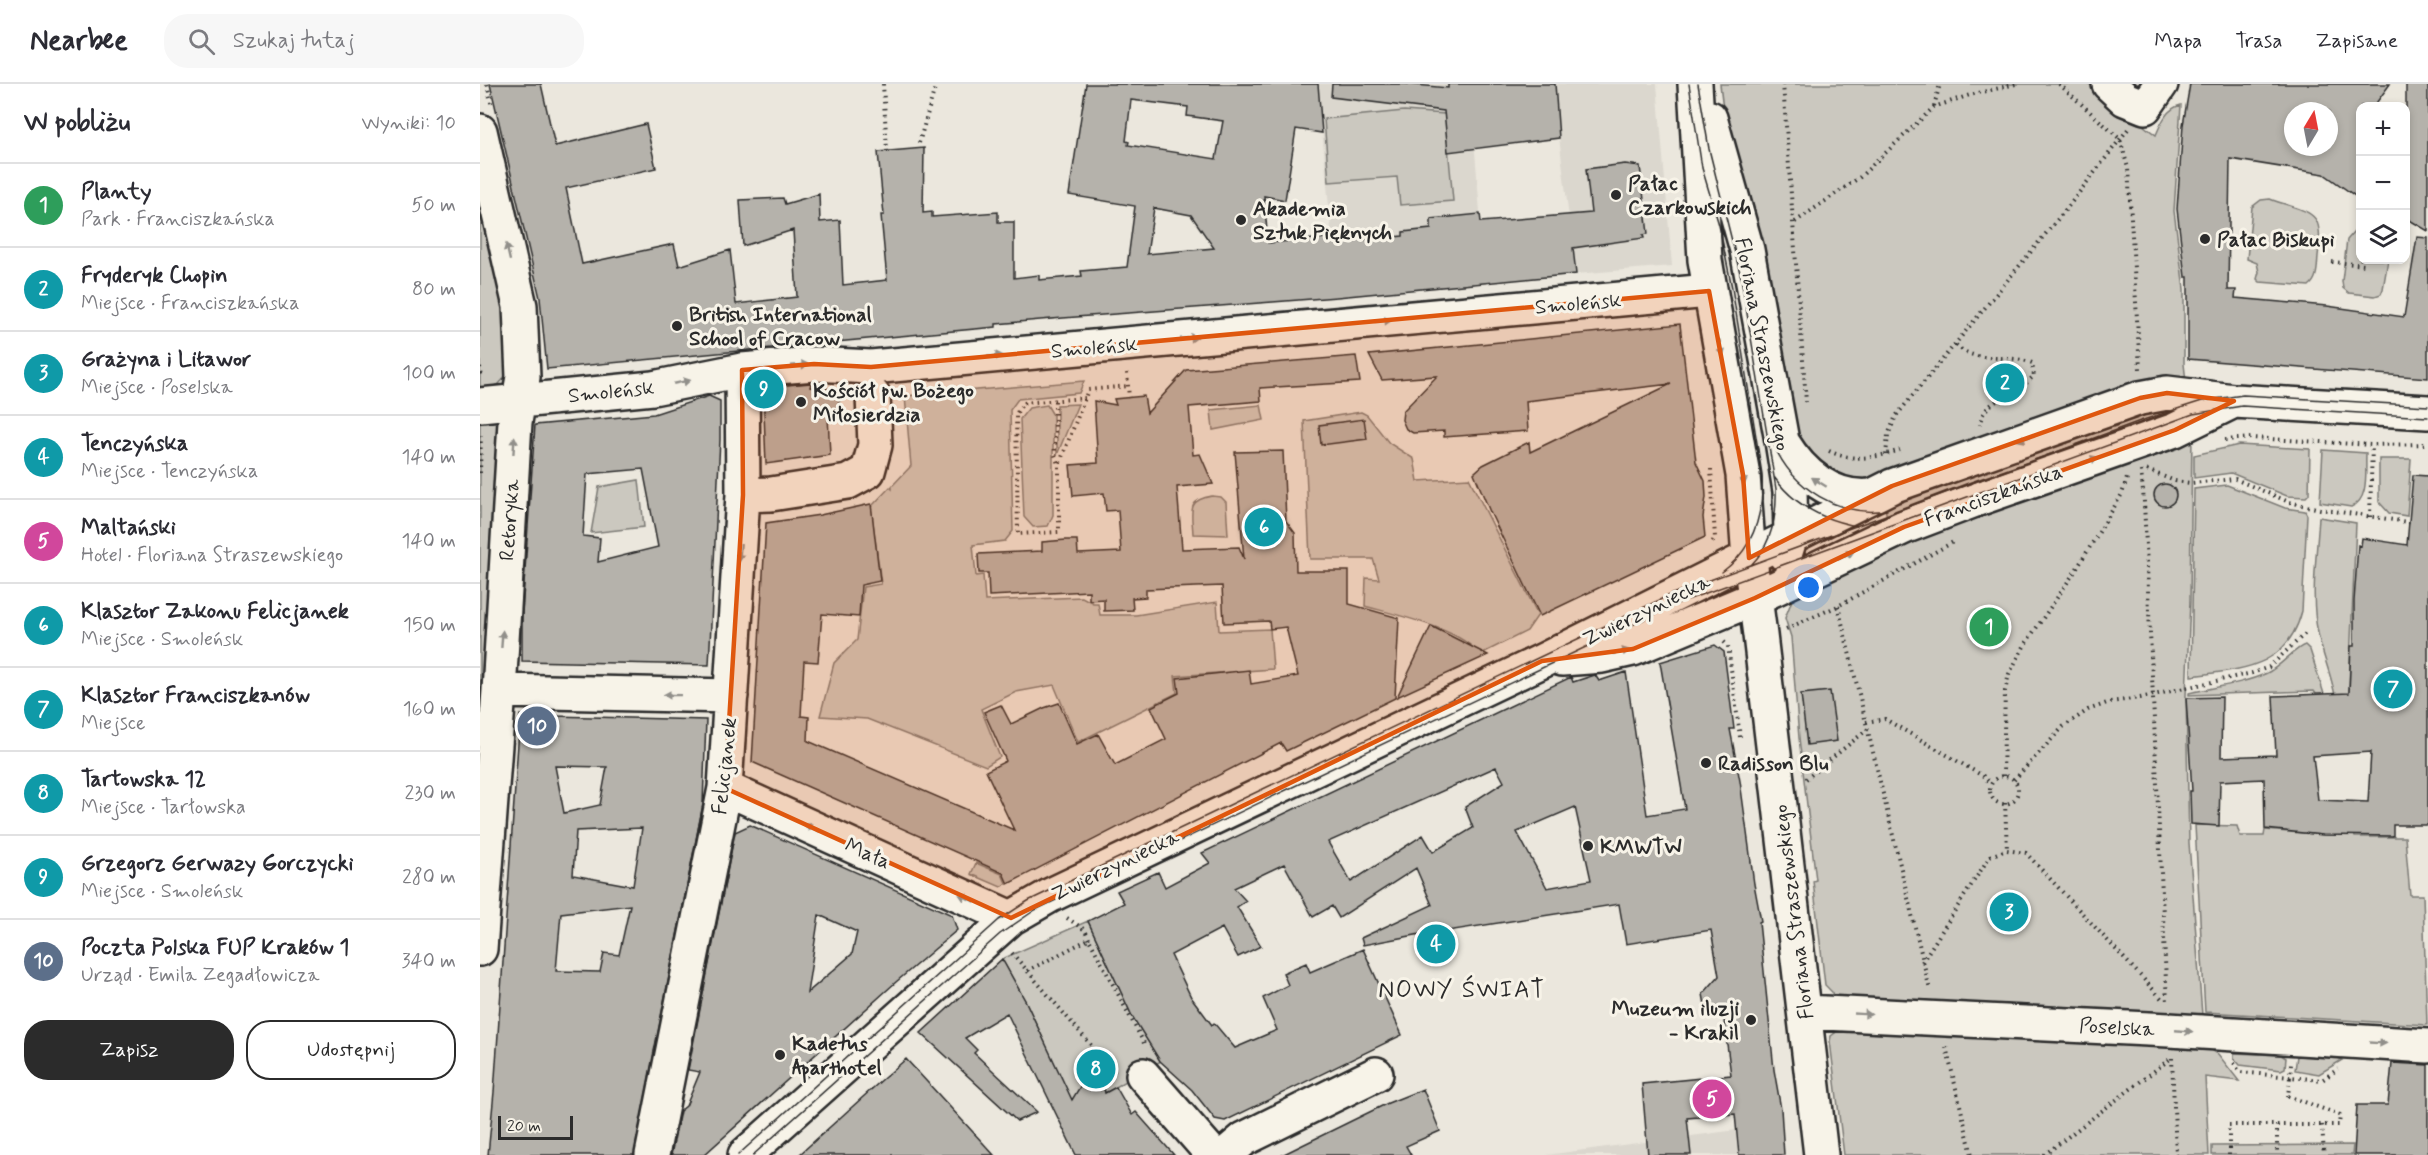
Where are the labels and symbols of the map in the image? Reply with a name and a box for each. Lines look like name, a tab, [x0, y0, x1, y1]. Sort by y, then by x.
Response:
north arrow	[2284, 102, 2338, 156]
place label: Pałac Czarkowskich	[1628, 170, 1752, 222]
marker: Pałac Czarkowskich	[1609, 188, 1623, 202]
place label: Akademia Sztuk Pięknych	[1253, 195, 1392, 247]
marker: Akademia Sztuk Pięknych	[1234, 213, 1248, 227]
place label: Pałac Biskupi	[2217, 226, 2335, 254]
marker: Pałac Biskupi	[2198, 232, 2212, 246]
street label: Floriana Straszewskiego	[1728, 235, 1796, 453]
one-way arrow	[502, 243, 512, 261]
street label: Smoleńsk	[1534, 286, 1623, 322]
place label: British International School of Cracow	[689, 301, 872, 353]
one-way arrow	[1373, 316, 1392, 326]
marker: British International School of Cracow	[670, 319, 684, 333]
street label: Smoleńsk	[1050, 330, 1139, 366]
one-way arrow	[1179, 334, 1198, 343]
one-way arrow	[1716, 339, 1726, 357]
one-way arrow	[985, 351, 1004, 361]
pin: 2	[1986, 360, 2024, 406]
one-way arrow	[790, 361, 809, 370]
pin: 9	[744, 366, 784, 412]
street label: Smoleńsk	[567, 374, 656, 410]
one-way arrow	[673, 377, 691, 387]
place label: Kościół pw. Bożego Miłosierdzia	[813, 377, 974, 429]
marker: Kościół pw. Bożego Miłosierdzia	[794, 395, 808, 409]
one-way arrow	[2016, 433, 2034, 443]
one-way arrow	[509, 435, 519, 454]
one-way arrow	[2081, 455, 2099, 464]
street label: Franciszkańska	[1920, 458, 2067, 534]
one-way arrow	[1738, 467, 1748, 486]
one-way arrow	[1811, 476, 1827, 487]
street label: Retoryka	[493, 478, 527, 562]
pin: 6	[1244, 504, 1284, 550]
one-way arrow	[735, 544, 744, 563]
one-way arrow	[1837, 550, 1854, 559]
street label: Zwierzyniecka	[1578, 568, 1715, 654]
your location	[1794, 573, 1823, 602]
pin: 1	[1970, 604, 2008, 650]
one-way arrow	[497, 630, 506, 649]
one-way arrow	[1612, 646, 1630, 656]
pin: 7	[2374, 666, 2412, 712]
one-way arrow	[663, 690, 682, 699]
pin: 10	[518, 704, 556, 748]
street label: Felicjanek	[706, 716, 744, 816]
place label: Radisson Blu	[1718, 750, 1829, 778]
marker: Radisson Blu	[1699, 756, 1713, 770]
street label: Floriana Straszewskiego	[1767, 803, 1821, 1021]
one-way arrow	[804, 823, 821, 832]
street label: Zwierzyniecka	[1047, 823, 1184, 909]
street label: Mała	[840, 832, 895, 876]
place label: KMWTW	[1600, 833, 1682, 861]
marker: KMWTW	[1581, 839, 1595, 853]
pin: 3	[1990, 890, 2029, 934]
one-way arrow	[958, 893, 976, 902]
pin: 4	[1416, 922, 1456, 966]
district label: NOWY ŚWIAT	[1378, 974, 1546, 1006]
place label: Muzeum iluzji - Krakil	[1611, 995, 1739, 1047]
one-way arrow	[1854, 1009, 1873, 1018]
street label: Poselska	[2078, 1012, 2156, 1044]
marker: Muzeum iluzji - Krakil	[1744, 1013, 1758, 1027]
one-way arrow	[2174, 1026, 2193, 1036]
place label: Kadetus Aparthotel	[792, 1030, 882, 1083]
one-way arrow	[2369, 1039, 2388, 1048]
pin: 8	[1076, 1046, 1116, 1092]
marker: Kadetus Aparthotel	[773, 1048, 787, 1062]
pin: 5	[1692, 1076, 1732, 1122]
scale bar	[498, 1113, 573, 1140]

